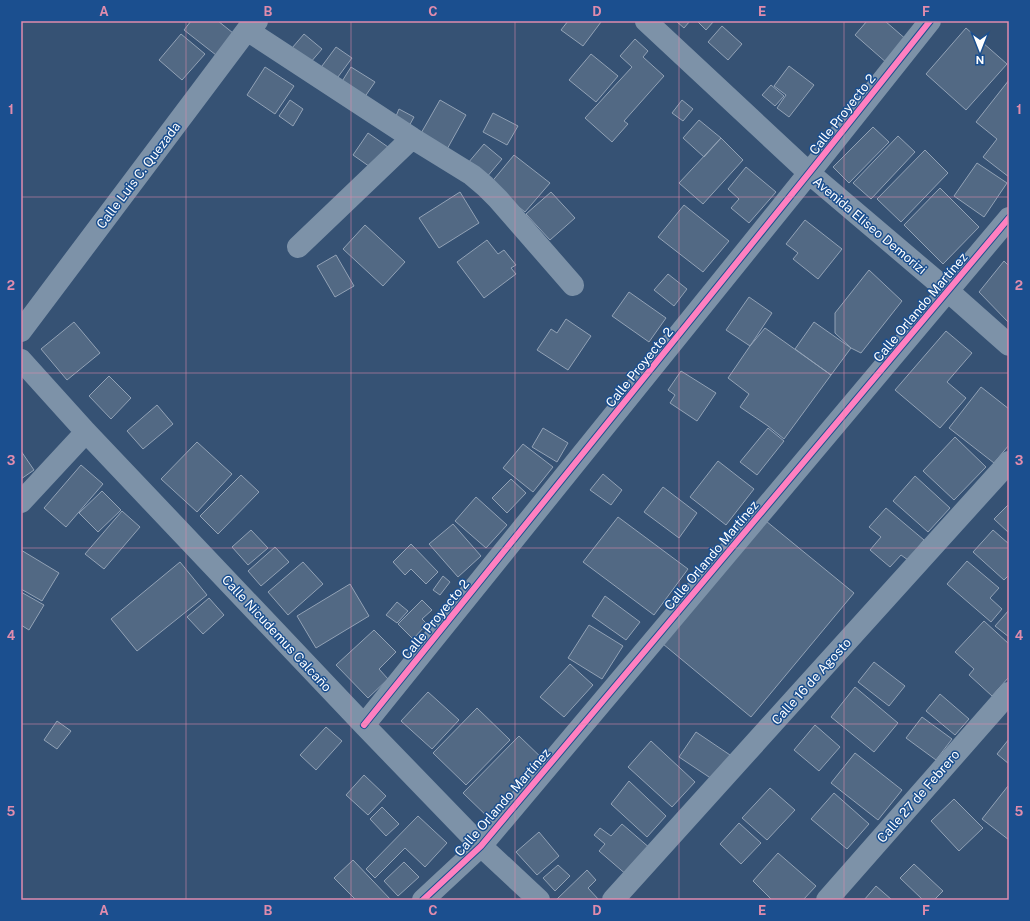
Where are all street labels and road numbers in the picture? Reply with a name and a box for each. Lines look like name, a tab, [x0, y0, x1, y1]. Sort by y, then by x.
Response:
street label: Calle Proyecto 2	[806, 71, 879, 158]
street label: Calle Luis C. Quezada	[93, 119, 183, 232]
street label: Avenida Eliseo Demorizi	[810, 174, 929, 277]
street label: Calle Orlando Martínez	[870, 250, 970, 365]
street label: Calle Proyecto 2	[603, 324, 676, 410]
street label: Calle Orlando Martínez	[661, 498, 761, 613]
street label: Calle Nicudemus Calcaño	[219, 572, 335, 695]
street label: Calle Proyecto 2	[399, 576, 472, 662]
street label: Calle 16 de Agosto	[769, 635, 854, 728]
street label: Calle Orlando Martínez	[451, 745, 553, 859]
street label: Calle 27 de Febrero	[874, 747, 963, 846]

